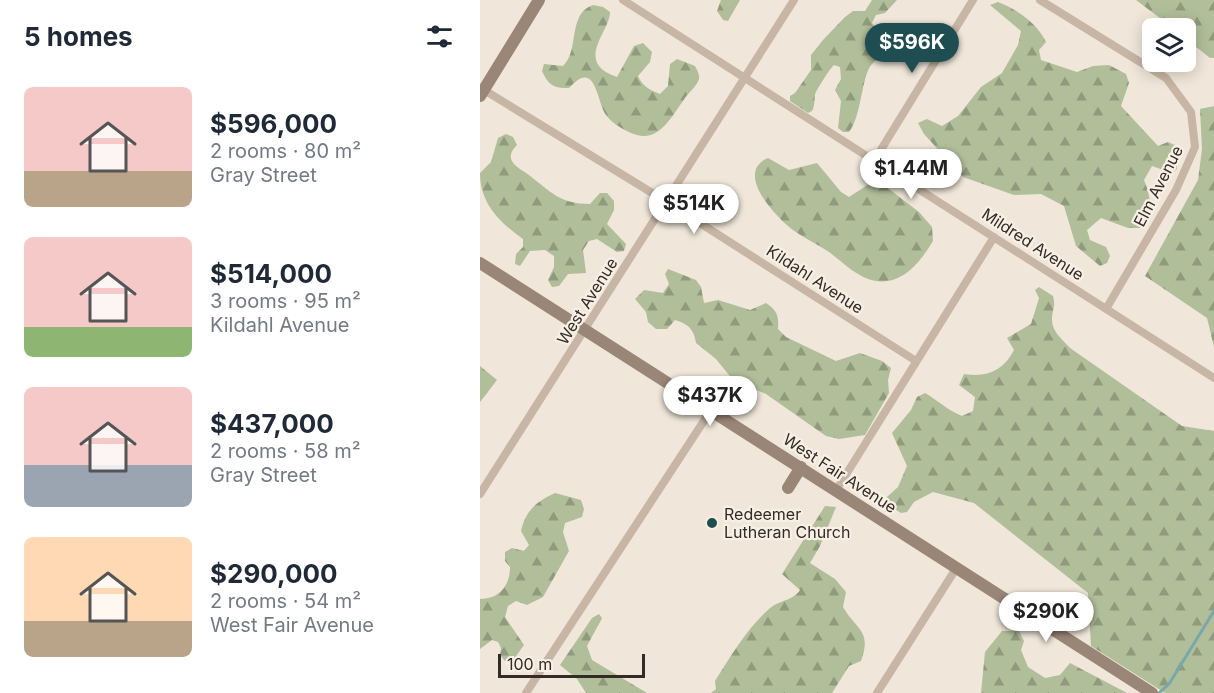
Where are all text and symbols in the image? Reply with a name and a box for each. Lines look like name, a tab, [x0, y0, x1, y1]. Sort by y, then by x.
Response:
map controls	[1142, 18, 1196, 72]
button: layers	[1142, 18, 1196, 72]
icon: filters	[423, 20, 456, 53]
text: 5 homes	[24, 21, 133, 52]
pin: $596K	[870, 23, 954, 74]
text: $596K	[879, 30, 945, 54]
text: $596,000	[210, 108, 337, 139]
icon: home	[72, 111, 144, 183]
text: 2 rooms · 80 m²	[210, 139, 361, 163]
street label: Elm Avenue	[1129, 142, 1187, 230]
pin: $1.44M	[862, 149, 960, 200]
text: $1.44M	[874, 156, 948, 180]
text: Gray Street	[210, 163, 317, 187]
pin: $514K	[652, 184, 736, 235]
text: $514K	[663, 191, 725, 215]
street label: Mildred Avenue	[978, 204, 1088, 284]
street label: Kildahl Avenue	[763, 240, 867, 318]
street label: West Avenue	[552, 254, 622, 348]
text: $514,000	[210, 258, 332, 289]
icon: home	[72, 261, 144, 333]
text: 3 rooms · 95 m²	[210, 289, 361, 313]
text: Kildahl Avenue	[210, 313, 349, 337]
pin: $437K	[668, 376, 752, 427]
text: $437K	[677, 383, 743, 407]
text: $437,000	[210, 408, 334, 439]
icon: home	[72, 411, 144, 483]
street label: West Fair Avenue	[780, 429, 900, 517]
text: 2 rooms · 58 m²	[210, 439, 361, 463]
text: Gray Street	[210, 463, 317, 487]
place label: Redeemer Lutheran Church	[724, 504, 850, 542]
marker: Redeemer Lutheran Church	[705, 516, 719, 530]
text: $290,000	[210, 558, 338, 589]
icon: home	[72, 561, 144, 633]
text: 2 rooms · 54 m²	[210, 589, 361, 613]
pin: $290K	[1004, 592, 1088, 643]
text: $290K	[1013, 599, 1079, 623]
text: West Fair Avenue	[210, 613, 374, 637]
scale bar	[498, 651, 645, 678]
text: 100 m	[507, 654, 552, 674]

